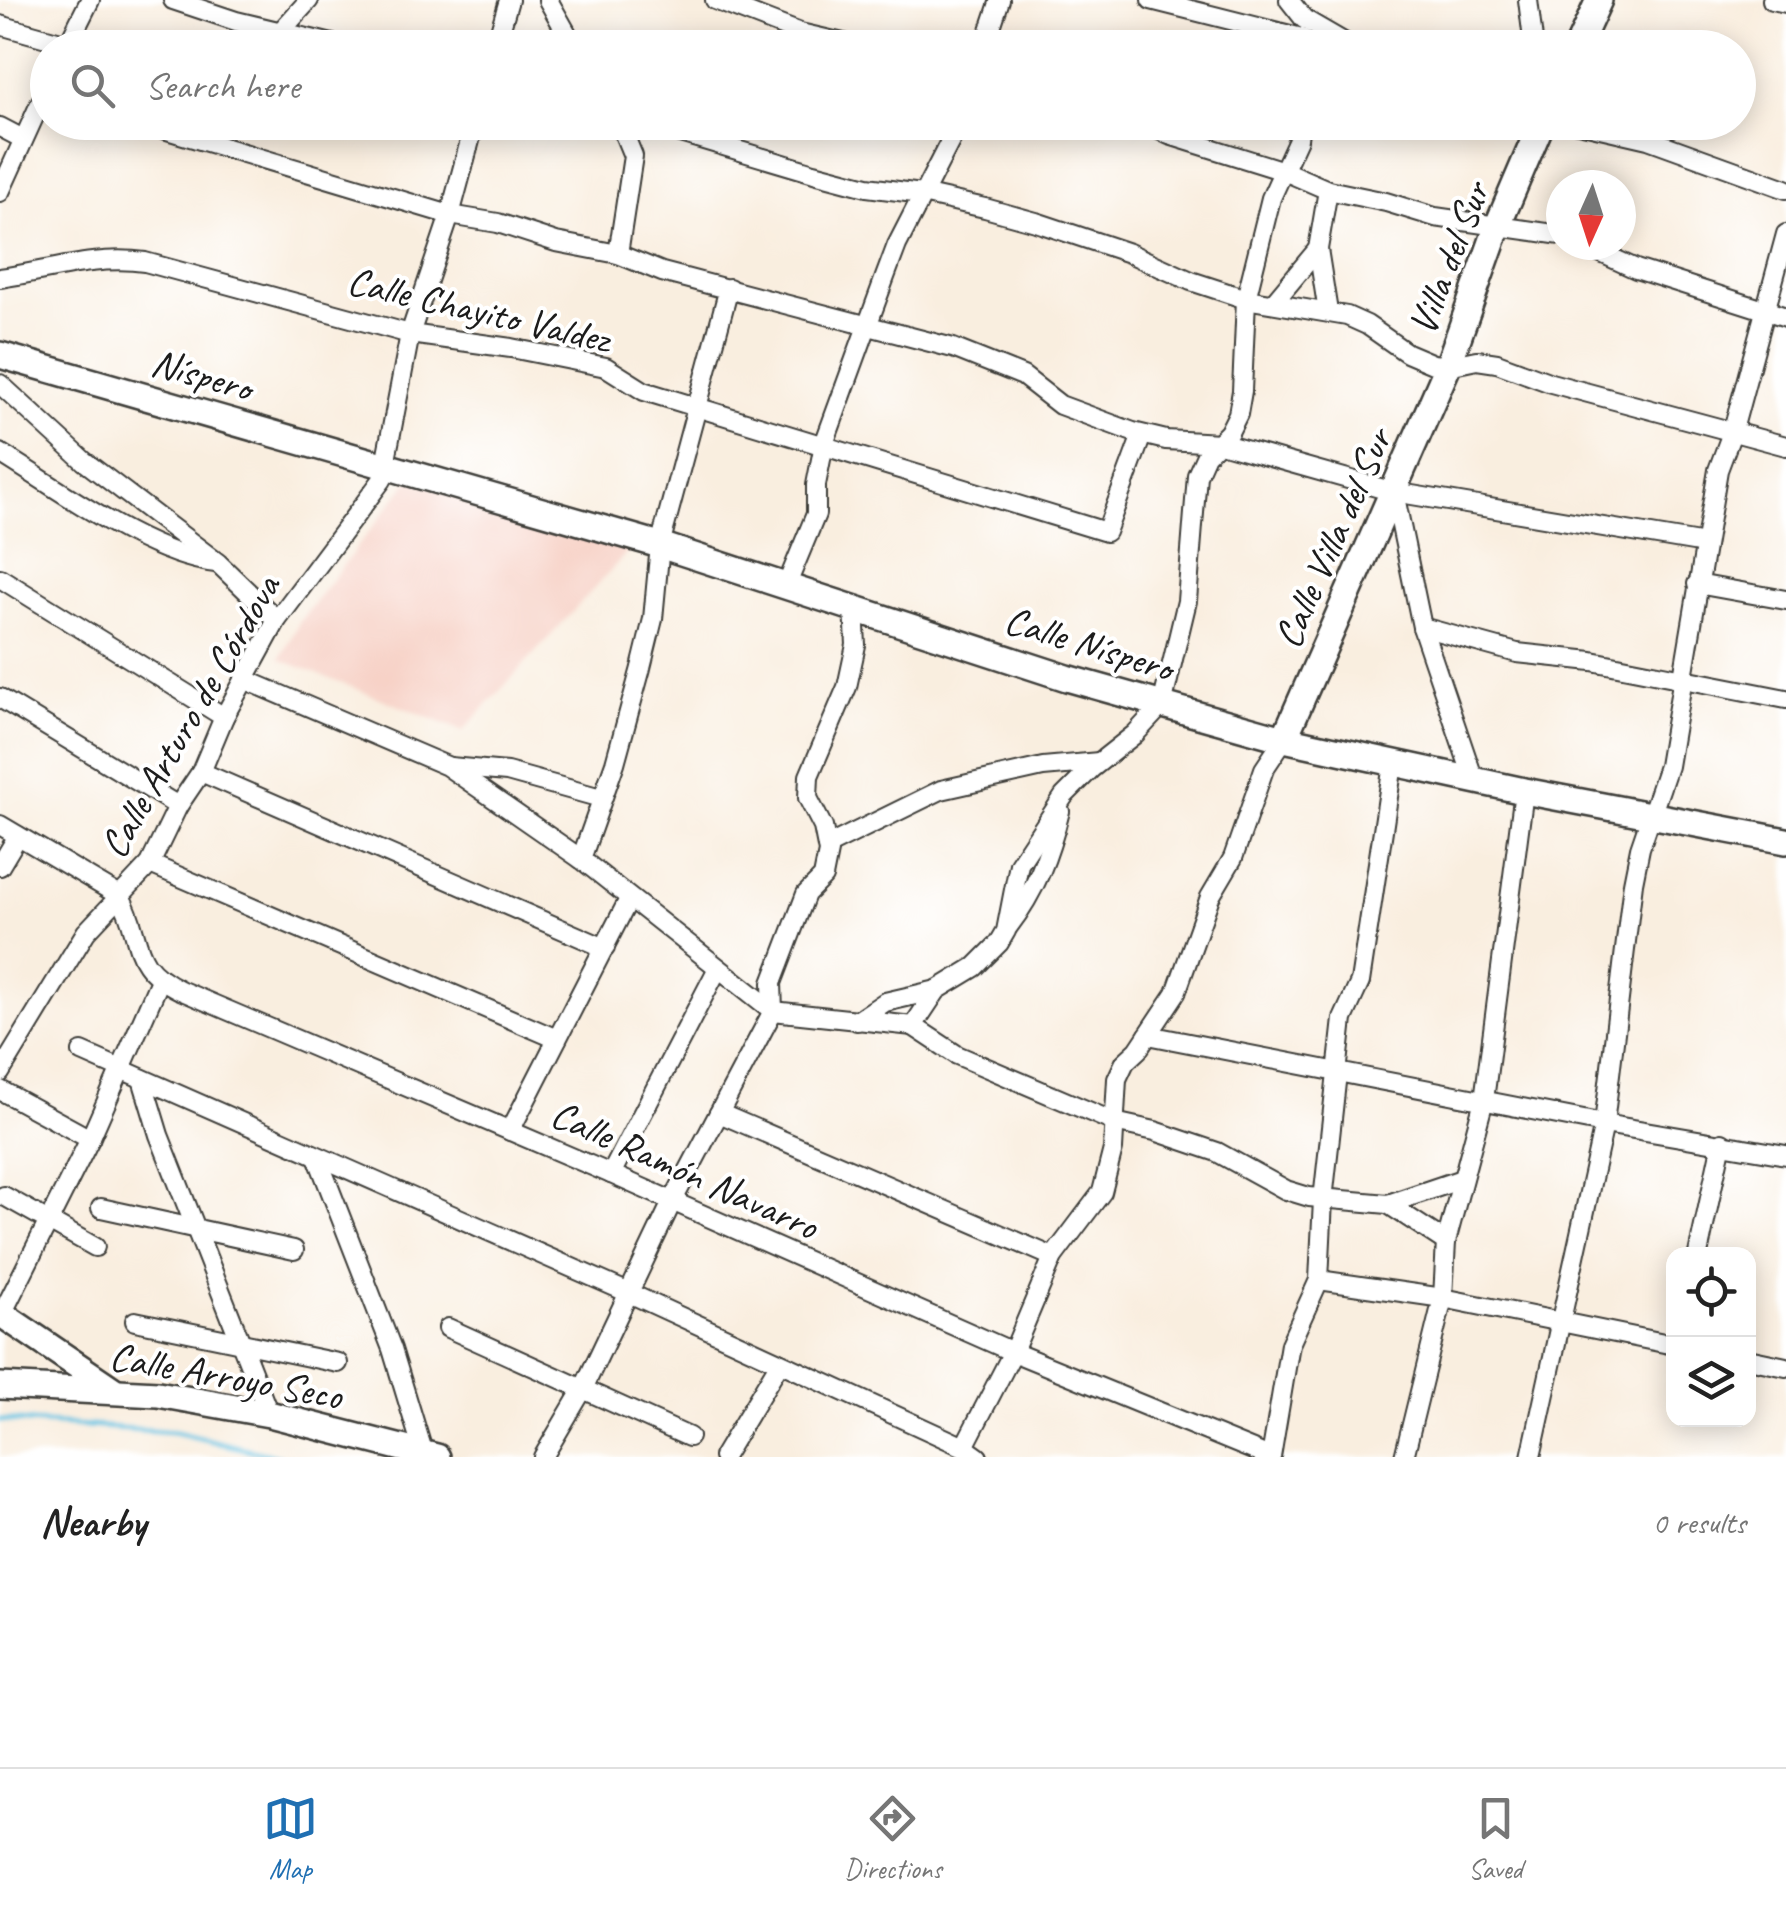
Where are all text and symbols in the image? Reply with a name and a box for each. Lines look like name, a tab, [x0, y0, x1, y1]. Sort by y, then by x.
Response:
search box	[30, 30, 1756, 140]
icon: search	[65, 58, 120, 113]
text: Search here	[145, 62, 300, 109]
north arrow	[1546, 170, 1636, 260]
street label: Villa del Sur	[1397, 173, 1502, 342]
street label: Calle Chayito Valdez	[343, 256, 618, 365]
street label: Níspero	[146, 337, 261, 414]
street label: Calle Villa del Sur	[1262, 418, 1405, 656]
street label: Calle Arturo de Córdova	[89, 564, 293, 867]
street label: Calle Níspero	[999, 595, 1182, 694]
street label: Calle Ramón Navarro	[543, 1089, 827, 1252]
map controls	[1666, 1247, 1756, 1427]
button: locate	[1666, 1247, 1756, 1337]
street label: Calle Arroyo Seco	[106, 1331, 347, 1421]
button: layers	[1666, 1337, 1756, 1427]
text: Nearby	[40, 1496, 146, 1549]
text: 0 results	[1652, 1502, 1746, 1543]
tab: Map	[263, 1791, 318, 1886]
tab: Directions	[844, 1791, 942, 1886]
tab: Saved	[1468, 1791, 1523, 1886]

